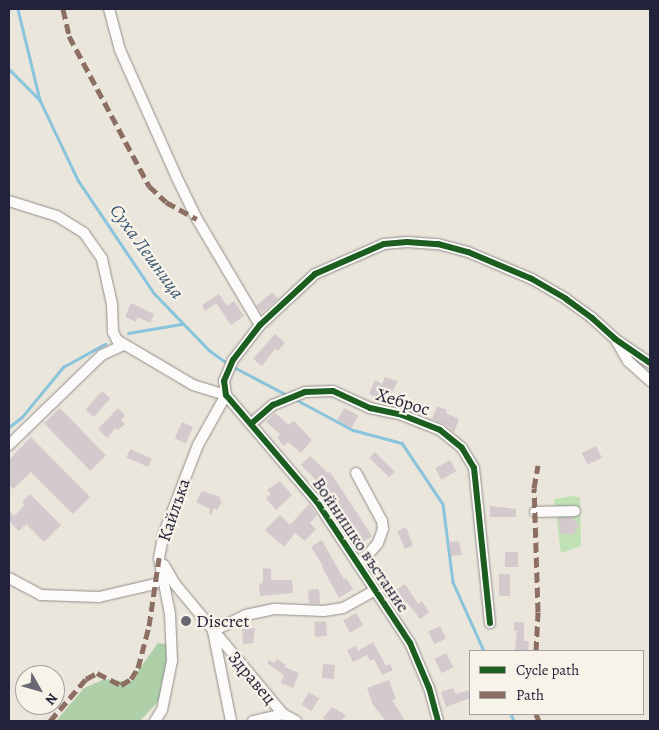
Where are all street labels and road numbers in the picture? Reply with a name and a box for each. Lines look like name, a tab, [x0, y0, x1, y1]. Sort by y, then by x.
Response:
street label: Хеброс	[373, 384, 433, 420]
street label: Войнишко въстание	[308, 473, 414, 617]
street label: Кайлъка	[153, 476, 195, 544]
street label: Здравец	[224, 647, 280, 709]

